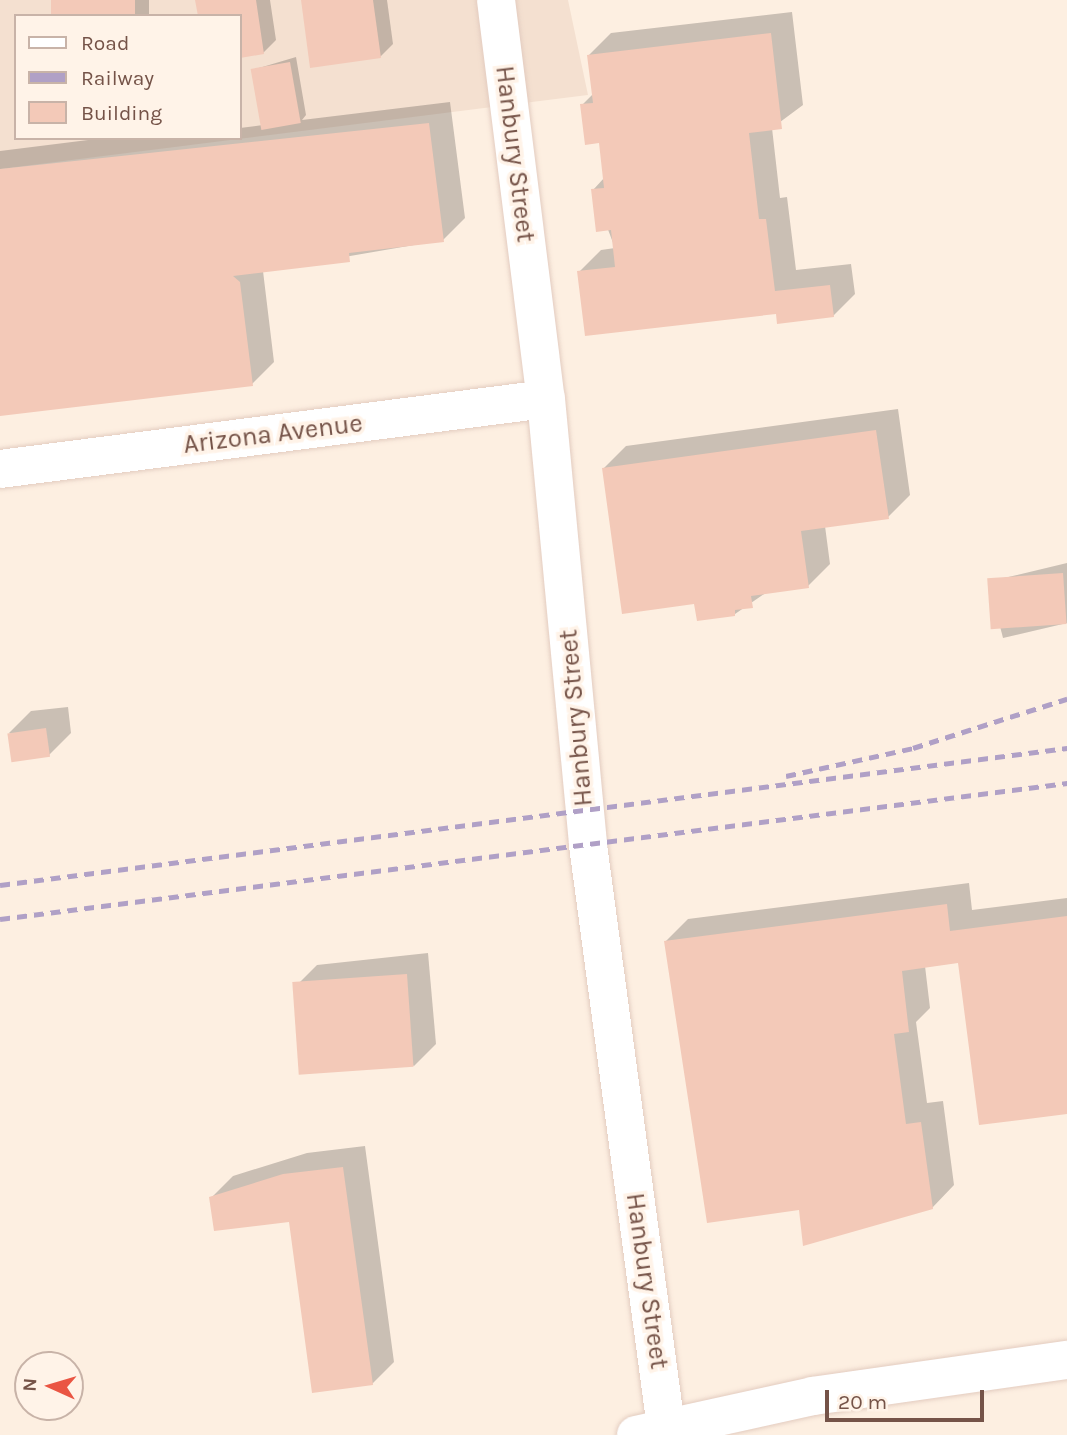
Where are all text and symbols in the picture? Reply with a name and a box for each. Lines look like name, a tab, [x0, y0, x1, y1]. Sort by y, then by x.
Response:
legend	[14, 14, 242, 140]
text: Road	[81, 31, 129, 55]
street label: Hanbury Street	[489, 64, 541, 244]
text: Railway	[81, 66, 154, 90]
text: Building	[81, 101, 162, 125]
street label: Arizona Avenue	[182, 408, 364, 460]
street label: Hanbury Street	[553, 628, 599, 808]
street label: Hanbury Street	[619, 1191, 675, 1371]
north arrow	[14, 1351, 84, 1421]
scale bar	[829, 1376, 988, 1420]
text: N	[19, 1377, 41, 1392]
text: 20 m	[838, 1390, 887, 1414]

